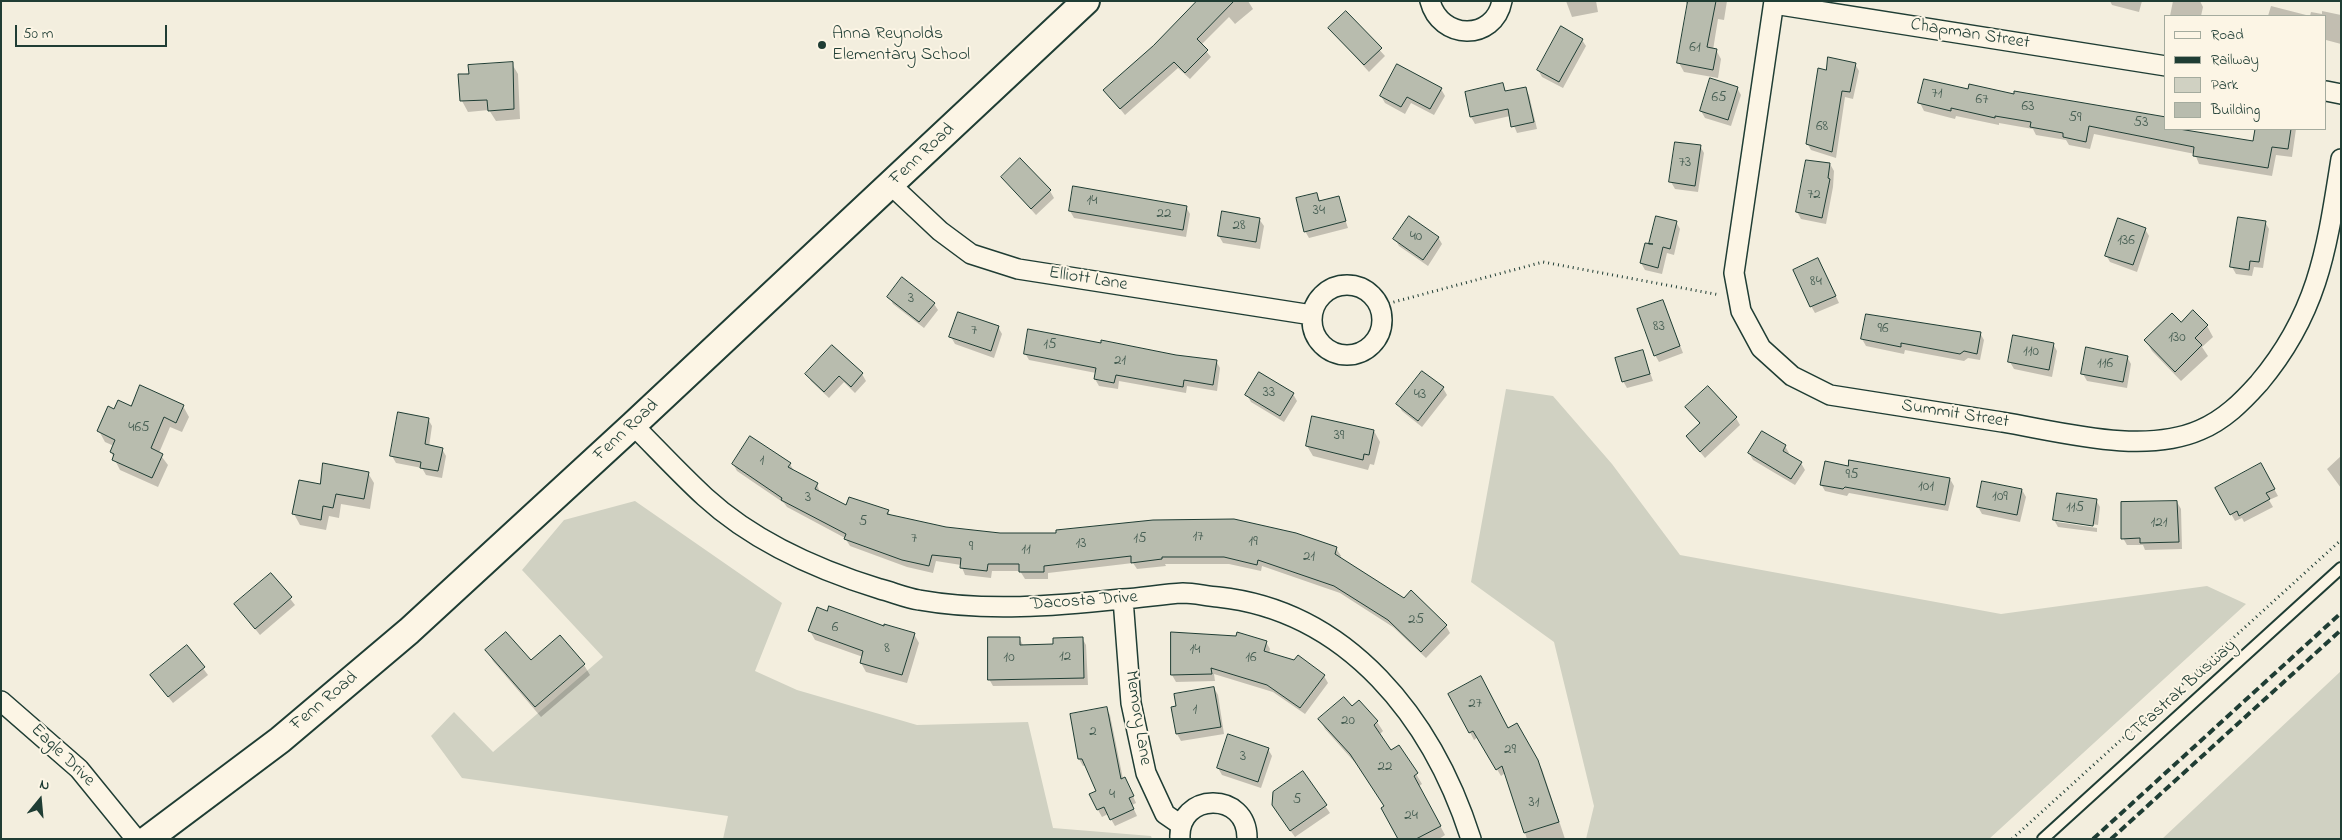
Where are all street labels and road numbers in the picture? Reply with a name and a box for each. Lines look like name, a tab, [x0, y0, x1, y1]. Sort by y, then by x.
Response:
street label: Chapman Street	[1909, 15, 2031, 55]
street label: Fenn Road	[886, 119, 960, 191]
street label: Elliott Lane	[1047, 263, 1129, 297]
street label: Fenn Road	[590, 395, 664, 467]
street label: Summit Street	[1900, 396, 2010, 434]
street label: Dacosta Drive	[1030, 587, 1138, 617]
street label: CTfastrak Busway	[2120, 636, 2242, 748]
street label: Fenn Road	[287, 668, 363, 736]
street label: Memory Lane	[1119, 669, 1155, 767]
street label: Eagle Drive	[25, 720, 99, 792]

